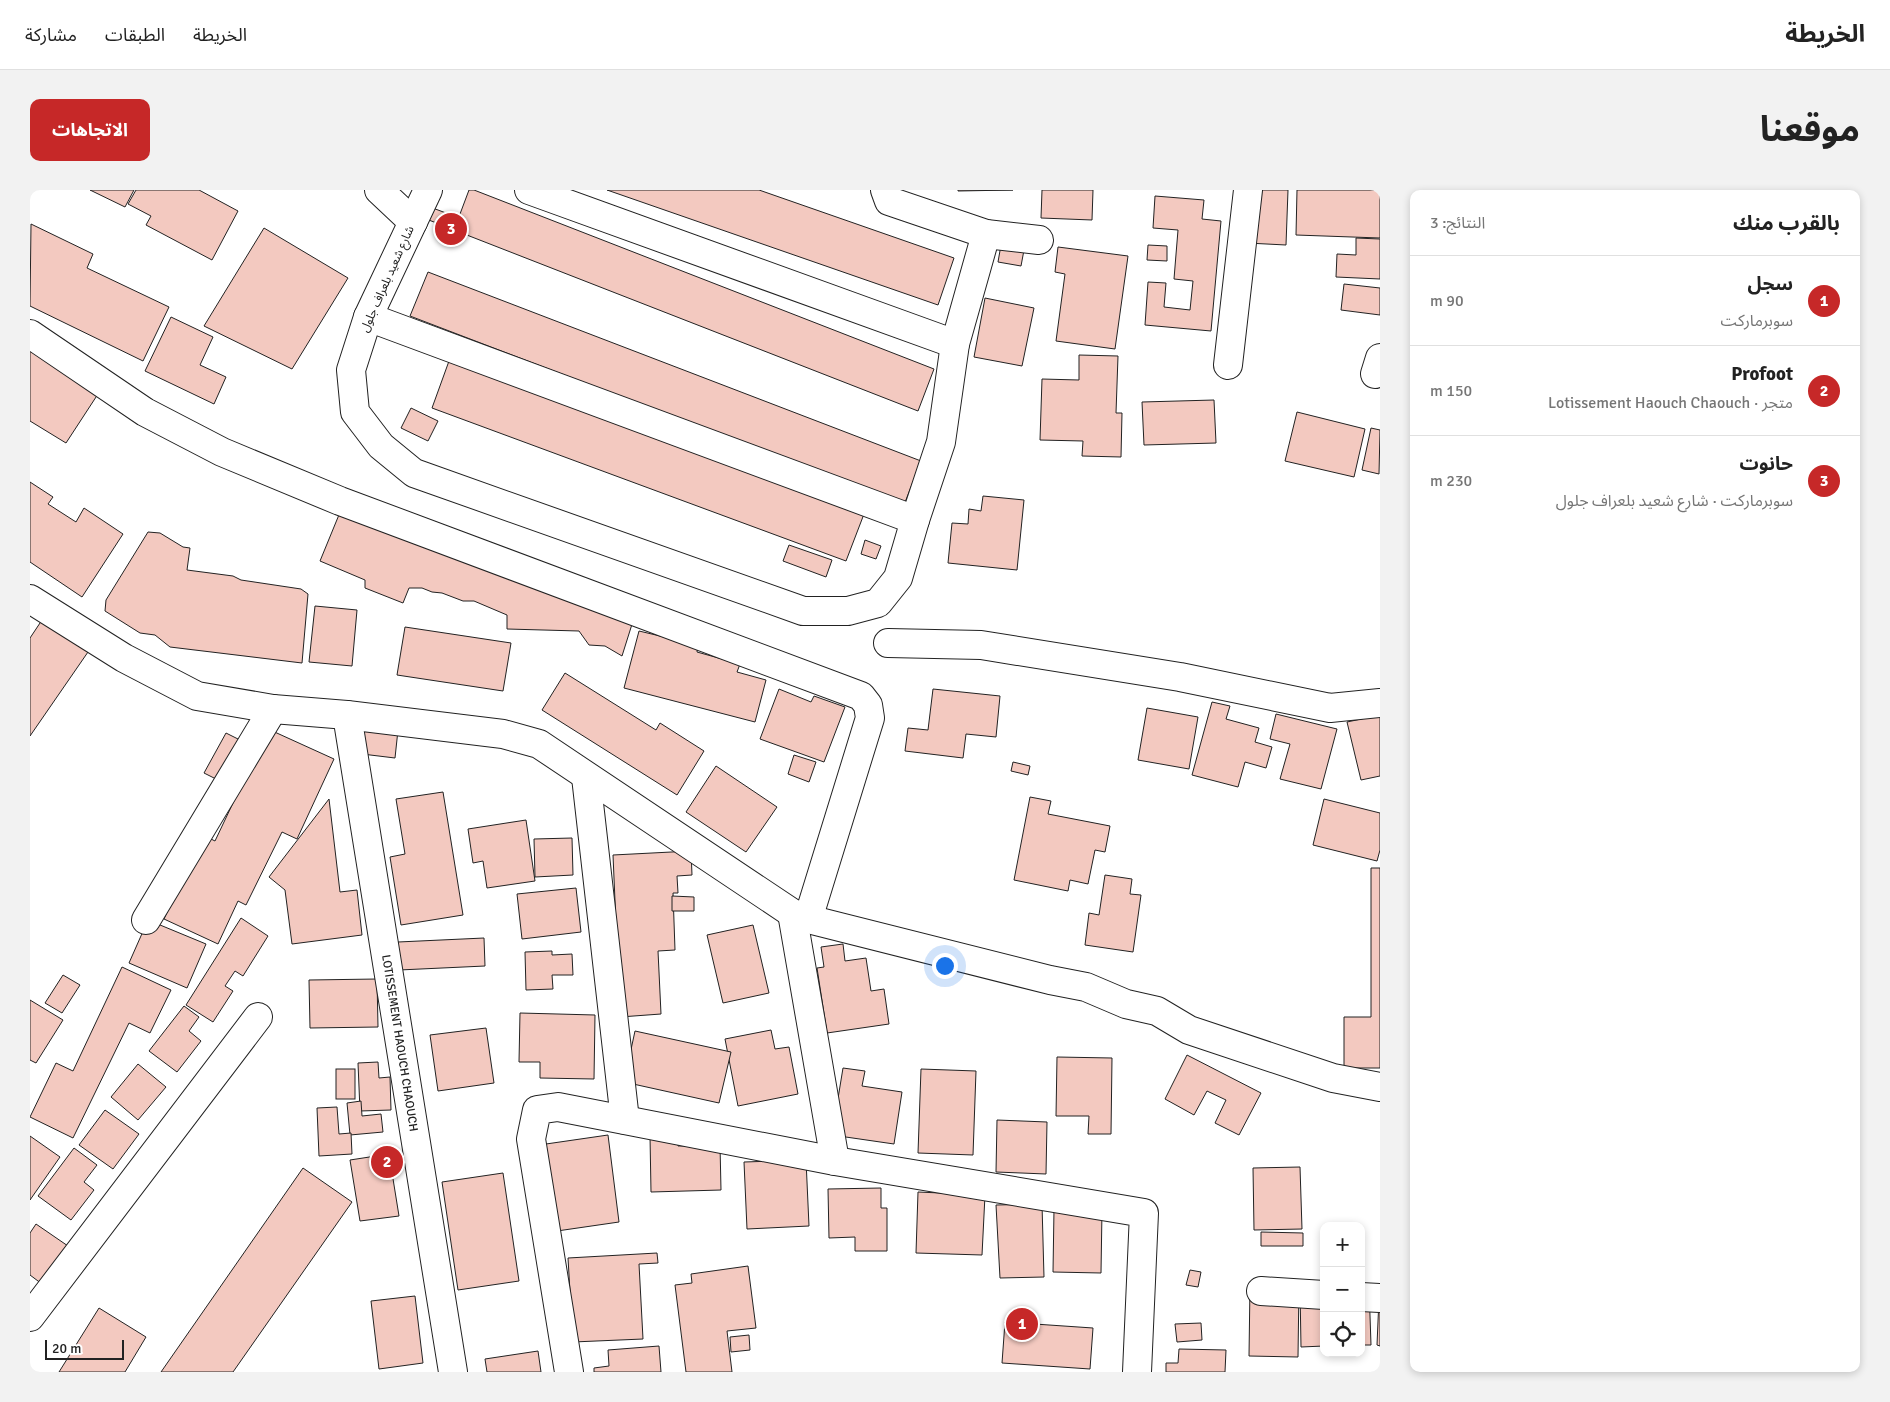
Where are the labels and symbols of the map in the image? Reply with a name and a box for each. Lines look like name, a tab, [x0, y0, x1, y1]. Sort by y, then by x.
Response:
pin: 3	[435, 210, 467, 248]
street label: شارع شعيد بلعراف جلول	[357, 224, 419, 335]
your location	[932, 953, 958, 979]
street label: LOTISSEMENT HAOUCH CHAOUCH	[378, 954, 421, 1133]
pin: 2	[371, 1143, 403, 1181]
pin: 1	[1006, 1305, 1038, 1343]
scale bar	[45, 1337, 124, 1360]

